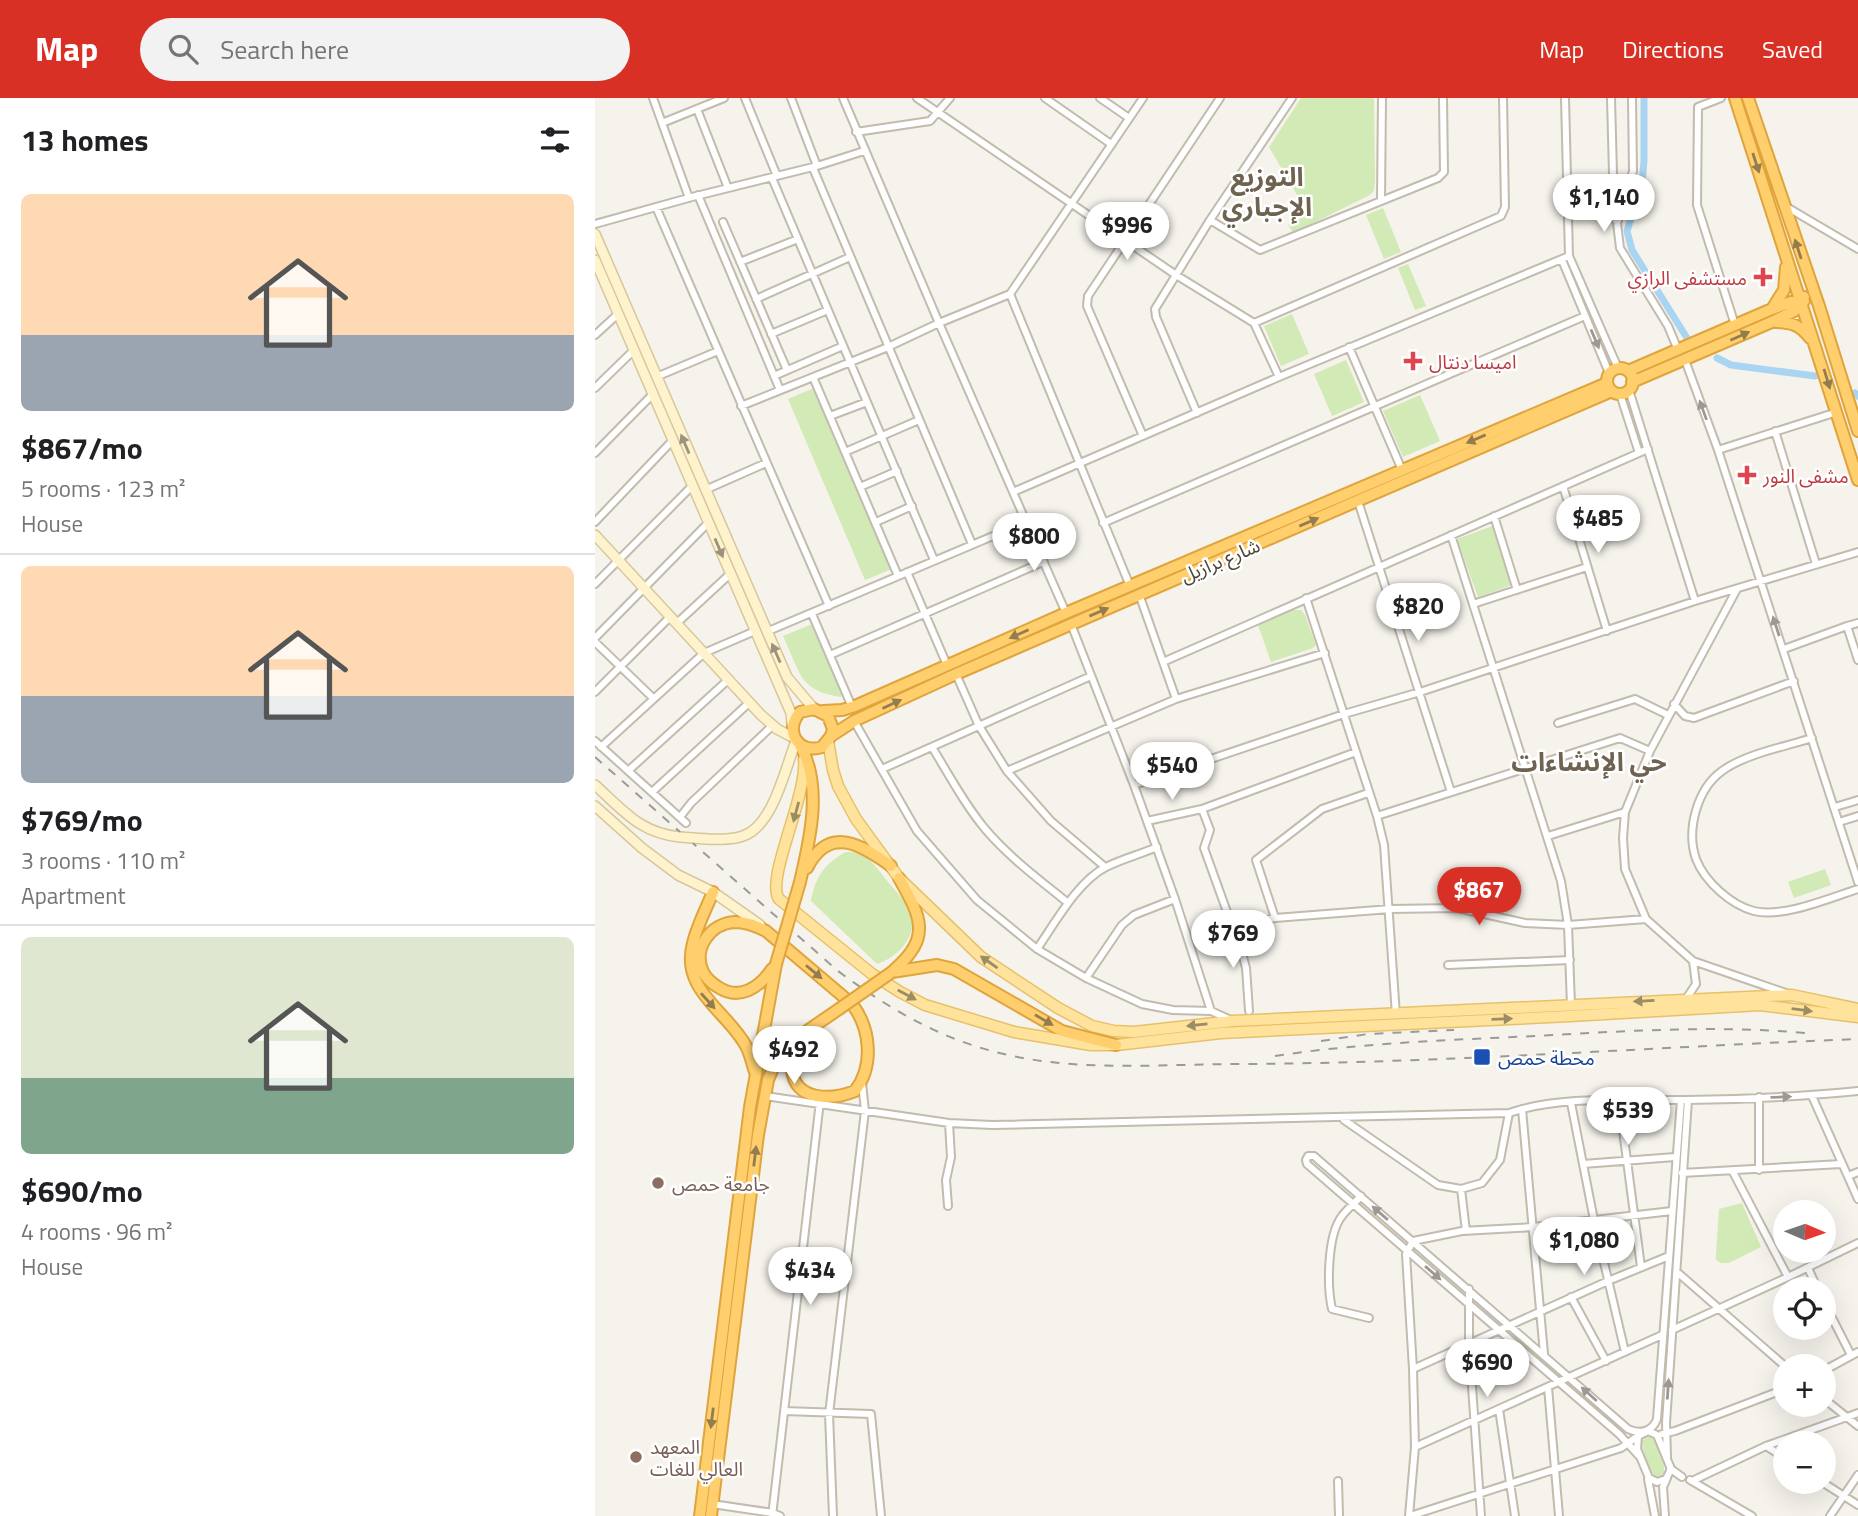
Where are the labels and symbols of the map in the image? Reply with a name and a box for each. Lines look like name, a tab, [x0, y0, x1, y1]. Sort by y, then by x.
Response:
one-way arrow	[1751, 153, 1762, 174]
district label: التوزيع الإجباري	[1222, 157, 1312, 228]
pin: $1,140	[1547, 174, 1661, 234]
pin: $996	[1086, 202, 1168, 262]
one-way arrow	[1793, 239, 1803, 260]
place label: مستشفى الرازي	[1628, 263, 1747, 293]
marker: مستشفى الرازي	[1753, 267, 1773, 287]
one-way arrow	[1589, 329, 1601, 349]
one-way arrow	[1730, 330, 1750, 342]
place label: اميسا دنتال	[1429, 347, 1516, 376]
marker: اميسا دنتال	[1403, 351, 1423, 371]
one-way arrow	[1822, 369, 1832, 390]
one-way arrow	[1697, 400, 1708, 421]
one-way arrow	[1466, 433, 1487, 444]
one-way arrow	[679, 434, 691, 454]
place label: مشفى النور	[1762, 461, 1849, 490]
marker: مشفى النور	[1737, 465, 1757, 485]
pin: $485	[1557, 496, 1639, 555]
pin: $800	[993, 514, 1075, 573]
one-way arrow	[1298, 517, 1319, 528]
street label: شارع برازيل	[1176, 530, 1264, 590]
one-way arrow	[713, 538, 725, 558]
pin: $820	[1377, 584, 1459, 643]
one-way arrow	[1089, 606, 1110, 617]
one-way arrow	[1770, 615, 1781, 636]
one-way arrow	[1009, 628, 1029, 640]
one-way arrow	[770, 643, 782, 663]
one-way arrow	[881, 698, 902, 709]
pin: $540	[1131, 742, 1213, 802]
district label: حي الإنشاءات	[1511, 742, 1667, 783]
one-way arrow	[790, 801, 801, 823]
pin: $867	[1438, 868, 1520, 927]
pin: $769	[1192, 910, 1274, 970]
one-way arrow	[980, 955, 998, 969]
one-way arrow	[806, 964, 823, 979]
one-way arrow	[897, 989, 916, 1001]
one-way arrow	[700, 992, 716, 1009]
one-way arrow	[1633, 995, 1655, 1006]
one-way arrow	[1792, 1004, 1814, 1015]
one-way arrow	[1034, 1013, 1053, 1026]
one-way arrow	[1491, 1014, 1513, 1025]
one-way arrow	[1186, 1019, 1208, 1030]
pin: $492	[753, 1026, 835, 1086]
place label: محطة حمص	[1498, 1043, 1595, 1072]
marker: محطة حمص	[1472, 1047, 1492, 1067]
pin: $539	[1587, 1088, 1669, 1147]
one-way arrow	[1770, 1091, 1792, 1102]
one-way arrow	[750, 1145, 761, 1167]
place label: جامعة حمص	[672, 1169, 770, 1198]
marker: جامعة حمص	[650, 1175, 666, 1191]
north arrow	[1773, 1200, 1836, 1264]
one-way arrow	[1372, 1206, 1389, 1221]
pin: $1,080	[1527, 1218, 1641, 1277]
pin: $434	[769, 1248, 851, 1307]
one-way arrow	[1424, 1265, 1442, 1281]
pin: $690	[1446, 1340, 1528, 1399]
one-way arrow	[1663, 1378, 1674, 1400]
one-way arrow	[1581, 1387, 1598, 1402]
one-way arrow	[707, 1407, 718, 1429]
place label: المعهد العالي للغات	[650, 1432, 743, 1484]
marker: المعهد العالي للغات	[628, 1449, 644, 1465]

